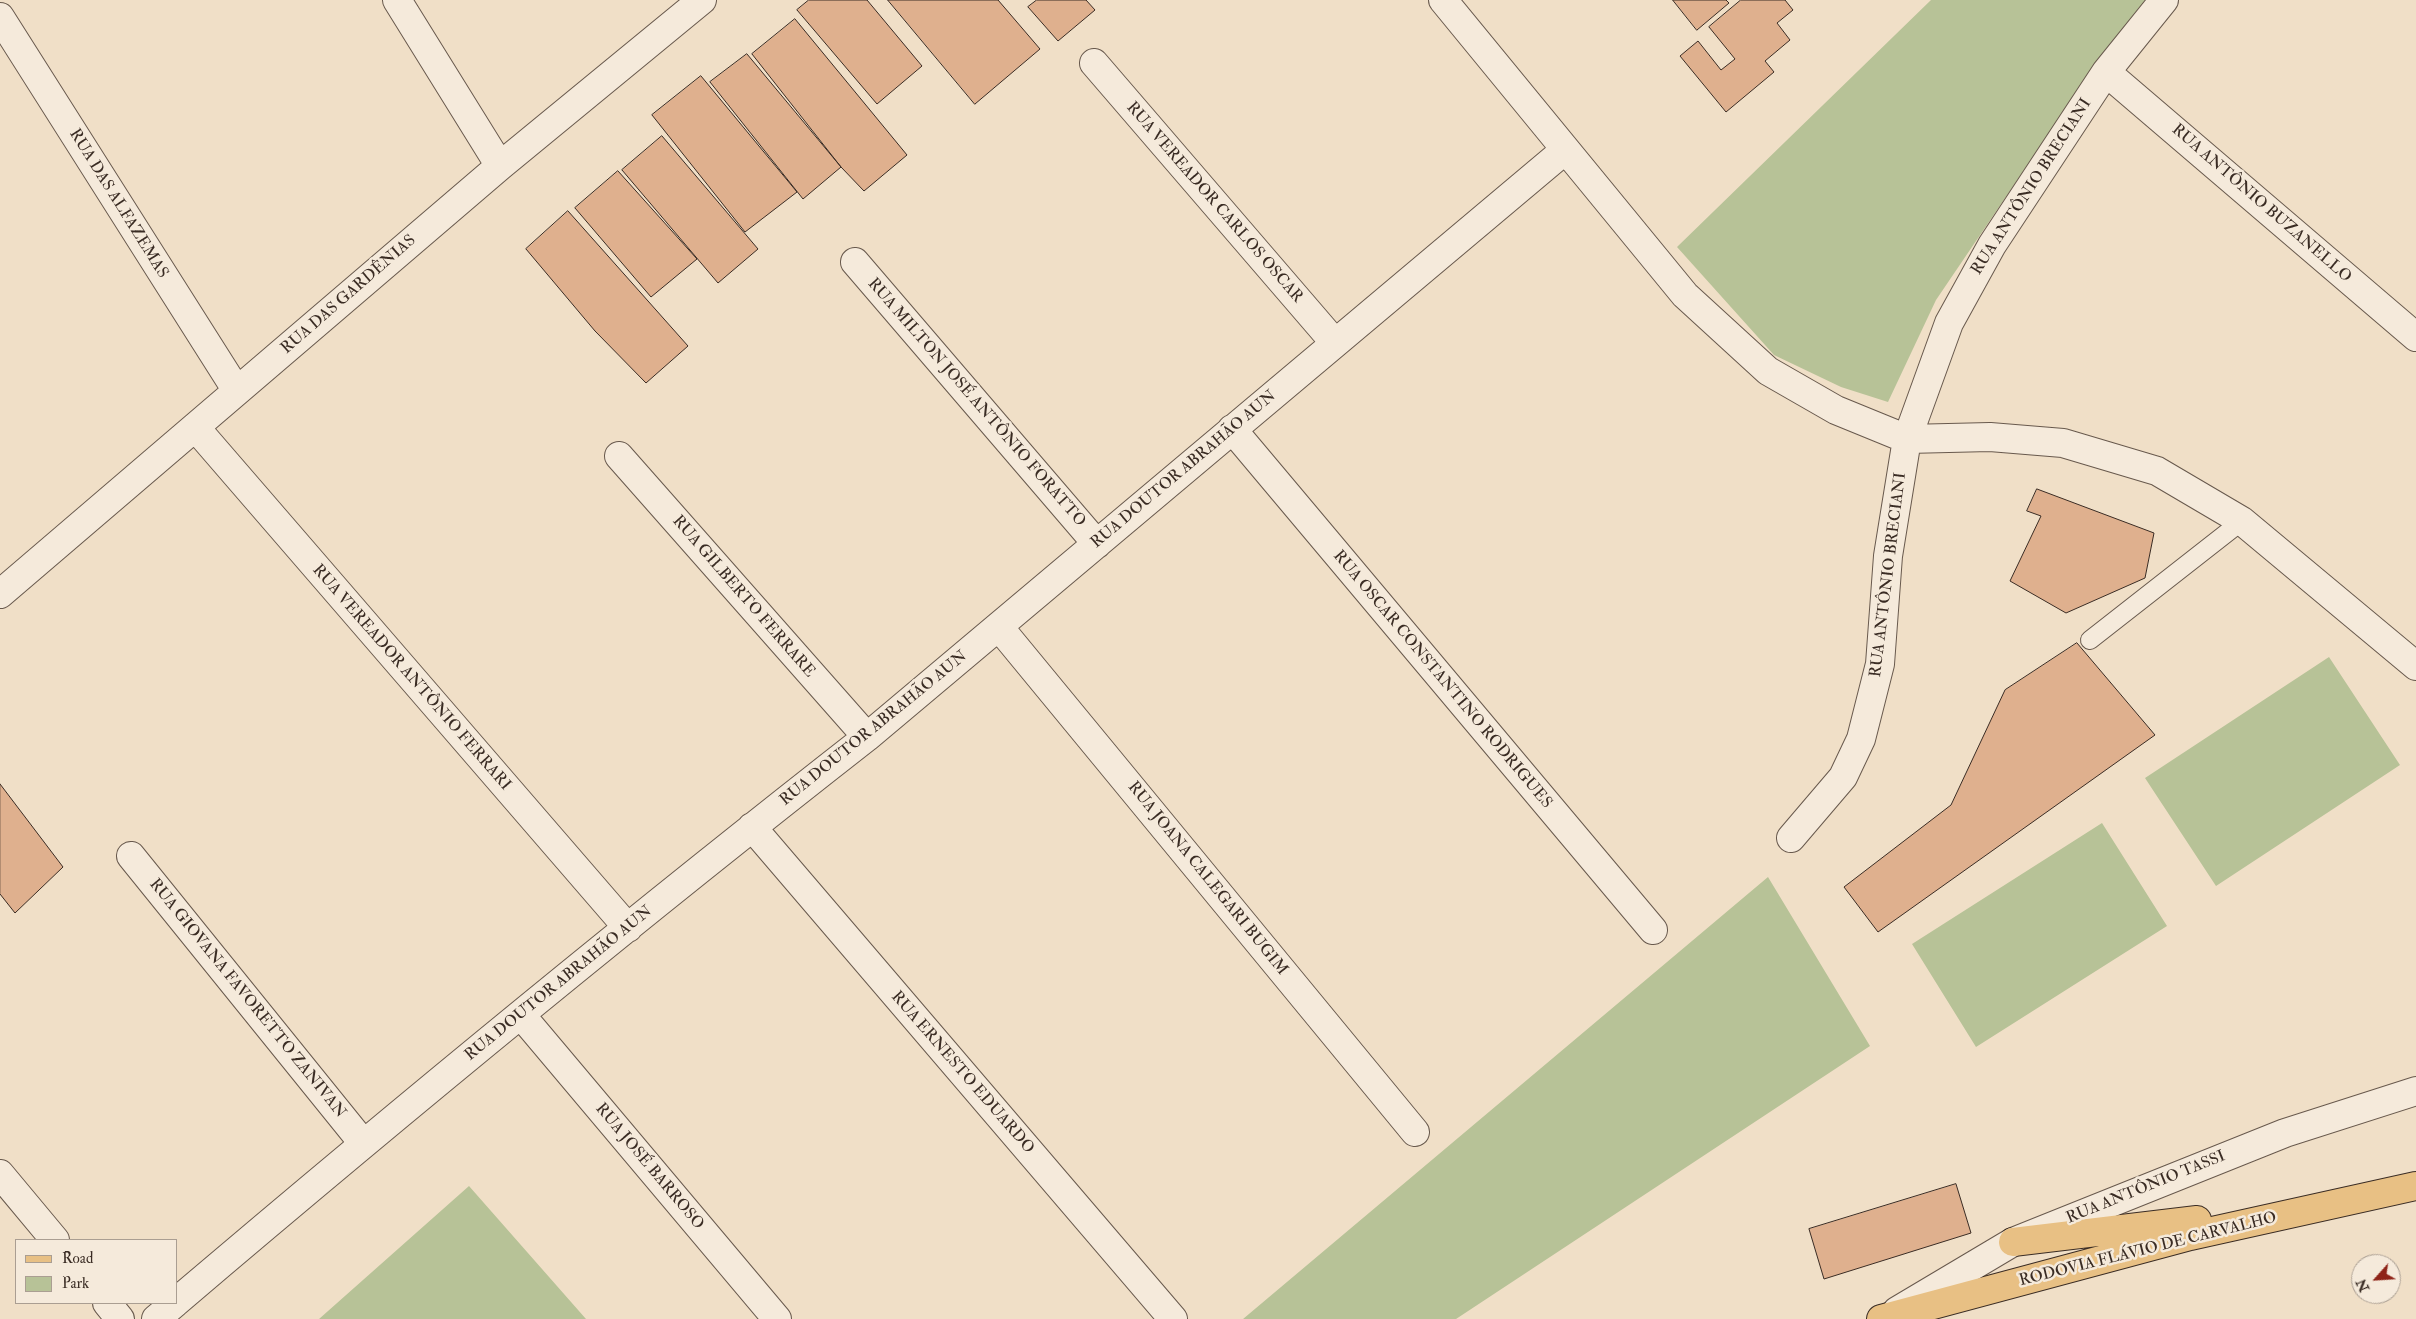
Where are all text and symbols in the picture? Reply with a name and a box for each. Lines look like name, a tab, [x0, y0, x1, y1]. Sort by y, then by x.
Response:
street label: RUA ANTÔNIO BRECIANI	[1968, 95, 2096, 279]
street label: RUA VEREADOR CARLOS OSCAR	[1122, 99, 1306, 307]
street label: RUA ANTÔNIO BUZANELLO	[2167, 121, 2355, 287]
street label: RUA DAS ALFAZEMAS	[64, 126, 172, 282]
street label: RUA DAS GARDÊNIAS	[278, 231, 420, 359]
street label: RUA MILTON JOSÉ ANTÔNIO FORATTO	[863, 275, 1089, 531]
street label: RUA DOUTOR ABRAHÃO AUN	[1088, 387, 1280, 553]
street label: RUA ANTÔNIO BRECIANI	[1867, 471, 1911, 679]
street label: RUA GILBERTO FERRARE	[668, 512, 818, 682]
street label: RUA OSCAR CONSTANTINO RODRIGUES	[1328, 547, 1556, 813]
street label: RUA VEREADOR ANTÔNIO FERRARI	[308, 561, 514, 795]
street label: RUA DOUTOR ABRAHÃO AUN	[776, 647, 972, 811]
street label: RUA JOANA CALEGARI BUGIM	[1123, 778, 1291, 980]
street label: RUA GIOVANA FAVORETTO ZANIVAN	[144, 876, 350, 1122]
street label: RUA DOUTOR ABRAHÃO AUN	[461, 902, 657, 1066]
street label: RUA ERNESTO EDUARDO	[886, 988, 1038, 1158]
street label: RUA JOSÉ BARROSO	[591, 1100, 707, 1234]
street label: RUA ANTÔNIO TASSI	[2064, 1147, 2228, 1229]
street label: RODOVIA FLÁVIO DE CARVALHO	[2017, 1209, 2279, 1291]
legend	[15, 1239, 178, 1304]
text: Road	[62, 1249, 93, 1268]
north arrow	[2351, 1254, 2401, 1304]
text: Park	[62, 1274, 89, 1293]
text: N	[2353, 1276, 2373, 1295]

